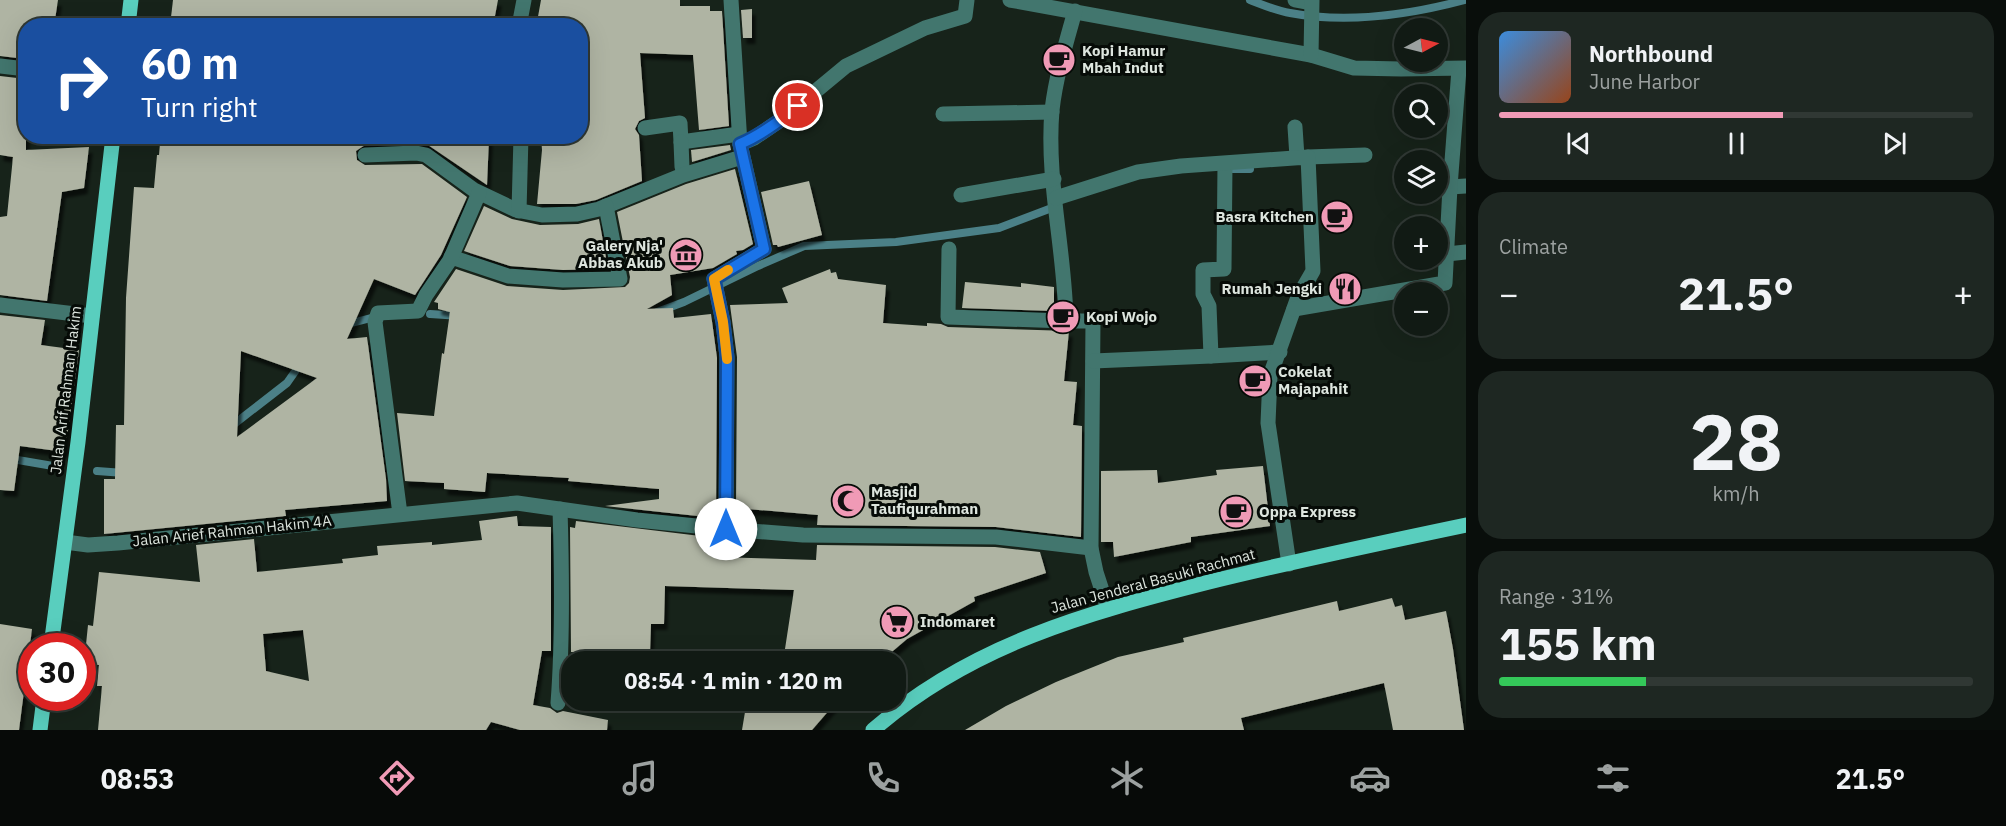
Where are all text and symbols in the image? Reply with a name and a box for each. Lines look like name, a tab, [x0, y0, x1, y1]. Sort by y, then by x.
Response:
north arrow	[1394, 18, 1448, 72]
map controls	[1394, 18, 1448, 336]
text: 60 m	[141, 36, 239, 91]
text: Northbound	[1589, 39, 1713, 68]
place label: Kopi Hamur Mbah Indut	[1082, 41, 1165, 77]
icon: right	[42, 42, 120, 120]
cafe icon: Kopi Hamur Mbah Indut	[1041, 42, 1077, 78]
text: June Harbor	[1589, 68, 1700, 95]
pin	[772, 80, 823, 131]
button: search	[1394, 84, 1448, 138]
text: Turn right	[141, 89, 258, 124]
icon: arrive	[781, 89, 814, 122]
icon: previous	[1562, 127, 1595, 160]
icon: pause	[1720, 127, 1753, 160]
icon: next	[1878, 127, 1911, 160]
button: layers	[1394, 150, 1448, 204]
cafe icon: Basra Kitchen	[1319, 199, 1355, 235]
place label: Basra Kitchen	[1215, 207, 1314, 226]
button: +	[1394, 216, 1448, 270]
text: Climate	[1499, 233, 1568, 260]
place label: Galery Nja' Abbas Akub	[578, 236, 663, 272]
museum icon: Galery Nja' Abbas Akub	[668, 237, 704, 273]
text: 21.5°	[1678, 264, 1794, 322]
restaurant icon: Rumah Jengki	[1327, 271, 1363, 307]
text: −	[1499, 272, 1519, 315]
text: +	[1953, 272, 1973, 315]
place label: Rumah Jengki	[1222, 279, 1322, 298]
button: −	[1394, 282, 1448, 336]
cafe icon: Kopi Wojo	[1045, 299, 1081, 335]
street label: Jalan Arif Rahman Hakim	[46, 305, 85, 475]
place label: Kopi Wojo	[1086, 307, 1157, 326]
place label: Cokelat Majapahit	[1278, 362, 1349, 398]
cafe icon: Cokelat Majapahit	[1237, 363, 1273, 399]
text: 28	[1689, 390, 1783, 491]
text: km/h	[1712, 480, 1760, 507]
place label: Masjid Taufiqurahman	[871, 482, 978, 518]
mosque icon: Masjid Taufiqurahman	[830, 483, 866, 519]
cafe icon: Oppa Express	[1218, 494, 1254, 530]
position arrow	[694, 497, 758, 561]
place label: Oppa Express	[1259, 502, 1357, 521]
street label: Jalan Arief Rahman Hakim 4A	[132, 511, 333, 550]
street label: Jalan Jenderal Basuki Rachmat	[1049, 544, 1257, 617]
text: Range · 31%	[1499, 583, 1614, 610]
supermarket icon: Indomaret	[879, 604, 915, 640]
place label: Indomaret	[920, 612, 995, 631]
text: 155 km	[1499, 614, 1657, 672]
speed limit sign: 30	[18, 633, 96, 711]
text: 08:54 · 1 min · 120 m	[624, 666, 843, 695]
icon: directions	[376, 757, 418, 799]
icon: music	[619, 757, 661, 799]
icon: phone	[862, 757, 904, 799]
icon: climate	[1106, 757, 1148, 799]
icon: car	[1349, 757, 1391, 799]
icon: filters	[1592, 757, 1634, 799]
text: 08:53	[101, 761, 174, 796]
text: 21.5°	[1836, 761, 1905, 796]

